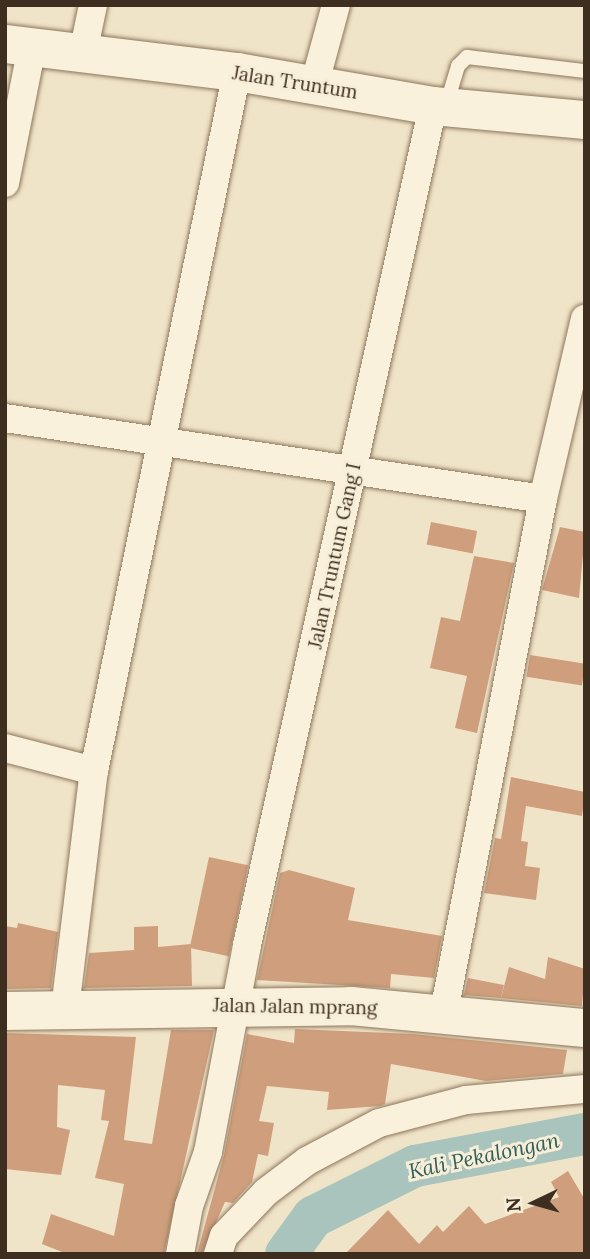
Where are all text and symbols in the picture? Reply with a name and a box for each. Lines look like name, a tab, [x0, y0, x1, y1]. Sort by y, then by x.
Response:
street label: Jalan Truntum	[231, 62, 359, 104]
street label: Jalan Truntum Gang I	[304, 461, 366, 651]
street label: Jalan Jalan mprang	[213, 994, 377, 1020]
water label: Kali Pekalongan	[406, 1128, 562, 1184]
north arrow	[499, 1168, 569, 1238]
text: N	[500, 1196, 526, 1213]

